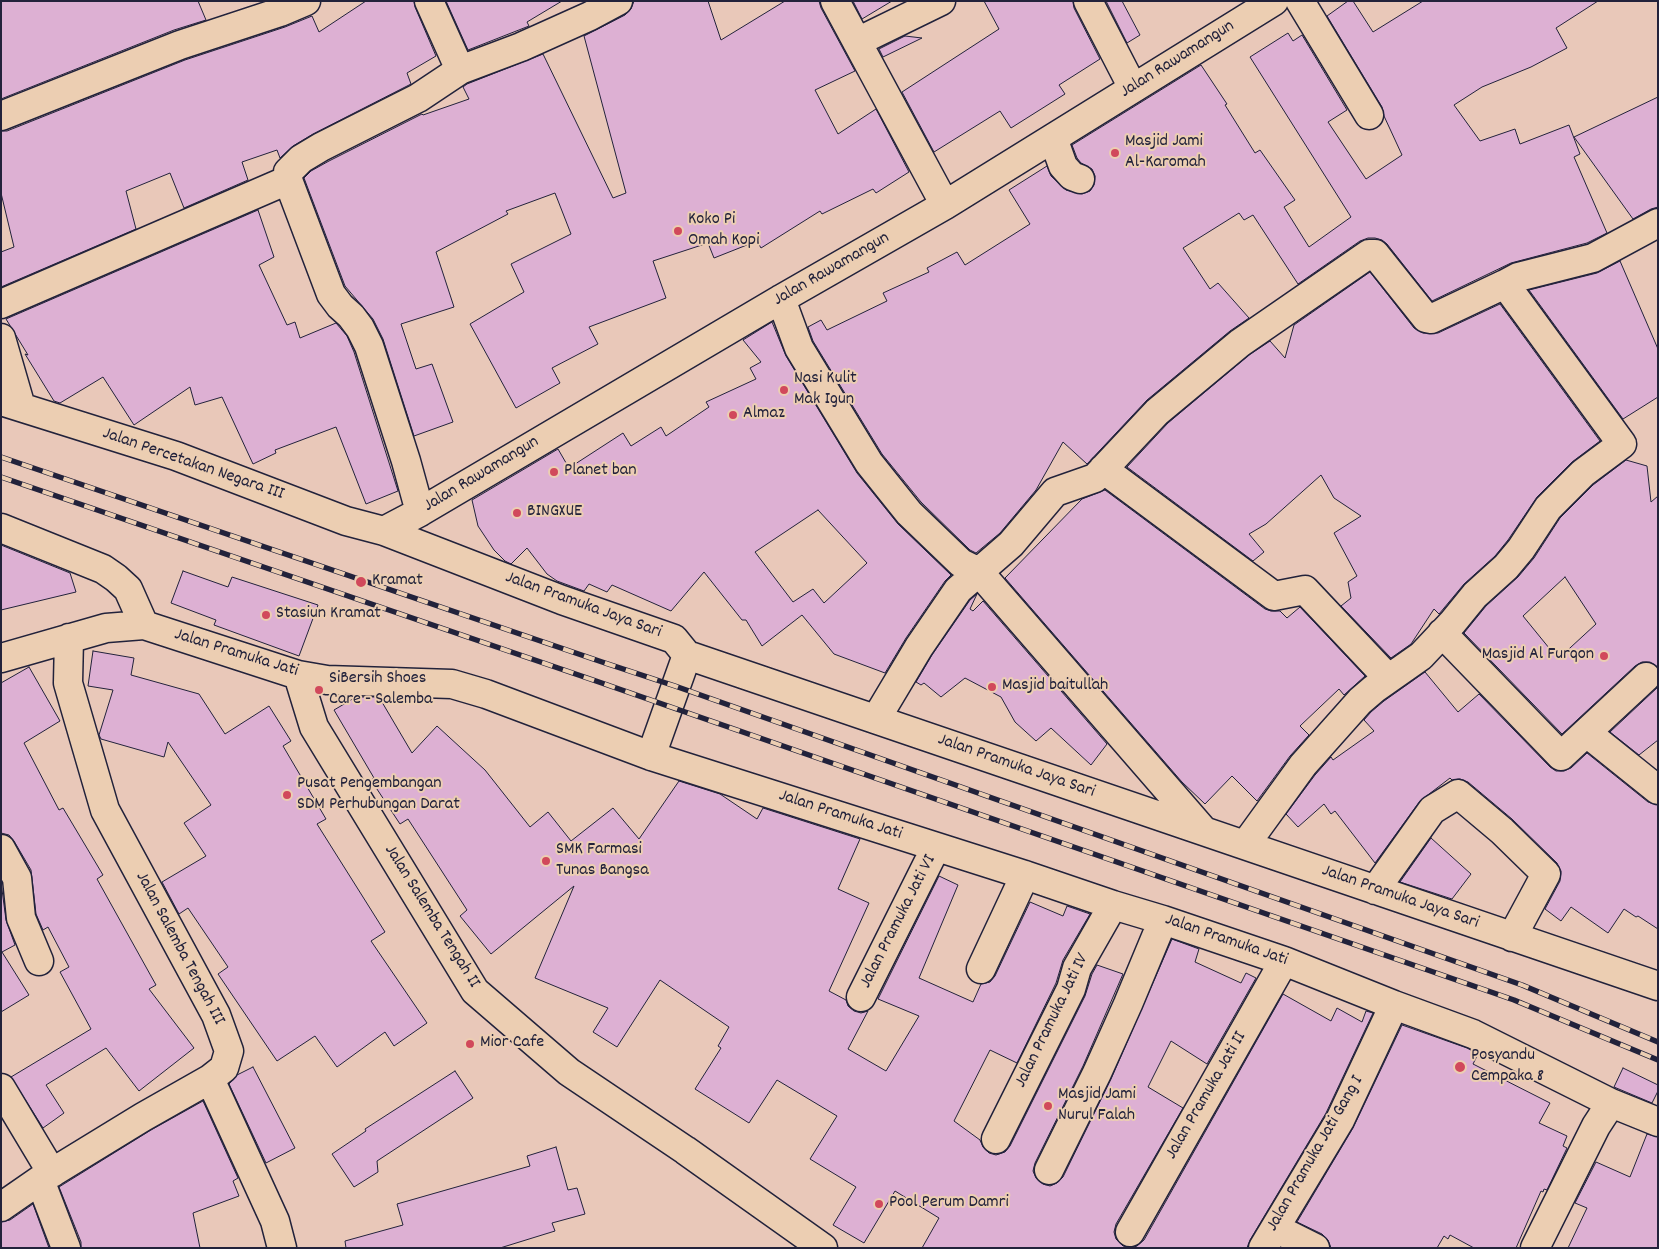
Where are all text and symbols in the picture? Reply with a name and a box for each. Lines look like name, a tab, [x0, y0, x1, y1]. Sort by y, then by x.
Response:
street label: Jalan Rawamangun	[1117, 16, 1239, 104]
place label: Masjid Jami Al-Karomah	[1125, 132, 1206, 174]
marker: Masjid Jami Al-Karomah	[1109, 147, 1121, 159]
place label: Koko Pi Omah Kopi	[688, 210, 759, 252]
marker: Koko Pi Omah Kopi	[672, 225, 684, 237]
street label: Jalan Rawamangun	[770, 228, 894, 312]
place label: Nasi Kulit Mak Igun	[794, 369, 857, 412]
marker: Nasi Kulit Mak Igun	[778, 384, 790, 396]
place label: Almaz	[743, 404, 785, 426]
marker: Almaz	[727, 409, 739, 421]
street label: Jalan Percetakan Negara III	[99, 424, 287, 506]
street label: Jalan Rawamangun	[421, 432, 543, 518]
place label: Planet ban	[564, 461, 636, 483]
marker: Planet ban	[548, 466, 560, 478]
place label: BINGXUE	[527, 502, 582, 524]
marker: BINGXUE	[511, 507, 523, 519]
street label: Jalan Pramuka Jaya Sari	[502, 568, 664, 644]
place label: Kramat	[372, 571, 423, 593]
marker: Kramat	[354, 575, 368, 589]
place label: Stasiun Kramat	[276, 604, 381, 626]
marker: Stasiun Kramat	[260, 609, 272, 621]
street label: Jalan Pramuka Jati	[171, 625, 301, 683]
place label: Masjid Al Furqon	[1482, 645, 1594, 667]
marker: Masjid Al Furqon	[1598, 650, 1610, 662]
place label: SiBersih Shoes Care - Salemba	[329, 669, 433, 712]
place label: Masjid baitullah	[1002, 676, 1108, 698]
marker: Masjid baitullah	[986, 681, 998, 693]
marker: SiBersih Shoes Care - Salemba	[313, 684, 325, 696]
street label: Jalan Pramuka Jaya Sari	[935, 730, 1097, 804]
place label: Pusat Pengembangan SDM Perhubungan Darat	[297, 774, 460, 816]
street label: Jalan Pramuka Jati	[776, 786, 904, 846]
marker: Pusat Pengembangan SDM Perhubungan Darat	[281, 789, 293, 801]
place label: SMK Farmasi Tunas Bangsa	[556, 840, 649, 882]
street label: Jalan Salemba Tengah II	[378, 841, 484, 993]
street label: Jalan Pramuka Jati VI	[856, 852, 942, 992]
marker: SMK Farmasi Tunas Bangsa	[540, 855, 552, 867]
street label: Jalan Pramuka Jaya Sari	[1319, 861, 1481, 935]
street label: Jalan Salemba Tengah III	[129, 869, 229, 1029]
street label: Jalan Pramuka Jati	[1162, 910, 1290, 972]
street label: Jalan Pramuka Jati IV	[1011, 950, 1095, 1092]
street label: Jalan Pramuka Jati II	[1162, 1028, 1252, 1164]
place label: Mior Cafe	[480, 1033, 544, 1055]
marker: Mior Cafe	[464, 1038, 476, 1050]
place label: Posyandu Cempaka 8	[1471, 1046, 1544, 1088]
marker: Posyandu Cempaka 8	[1453, 1060, 1467, 1074]
street label: Jalan Pramuka Jati Gang I	[1263, 1072, 1369, 1236]
place label: Masjid Jami Nurul Falah	[1058, 1085, 1136, 1128]
marker: Masjid Jami Nurul Falah	[1042, 1100, 1054, 1112]
place label: Pool Perum Damri	[889, 1193, 1009, 1215]
marker: Pool Perum Damri	[873, 1198, 885, 1210]

